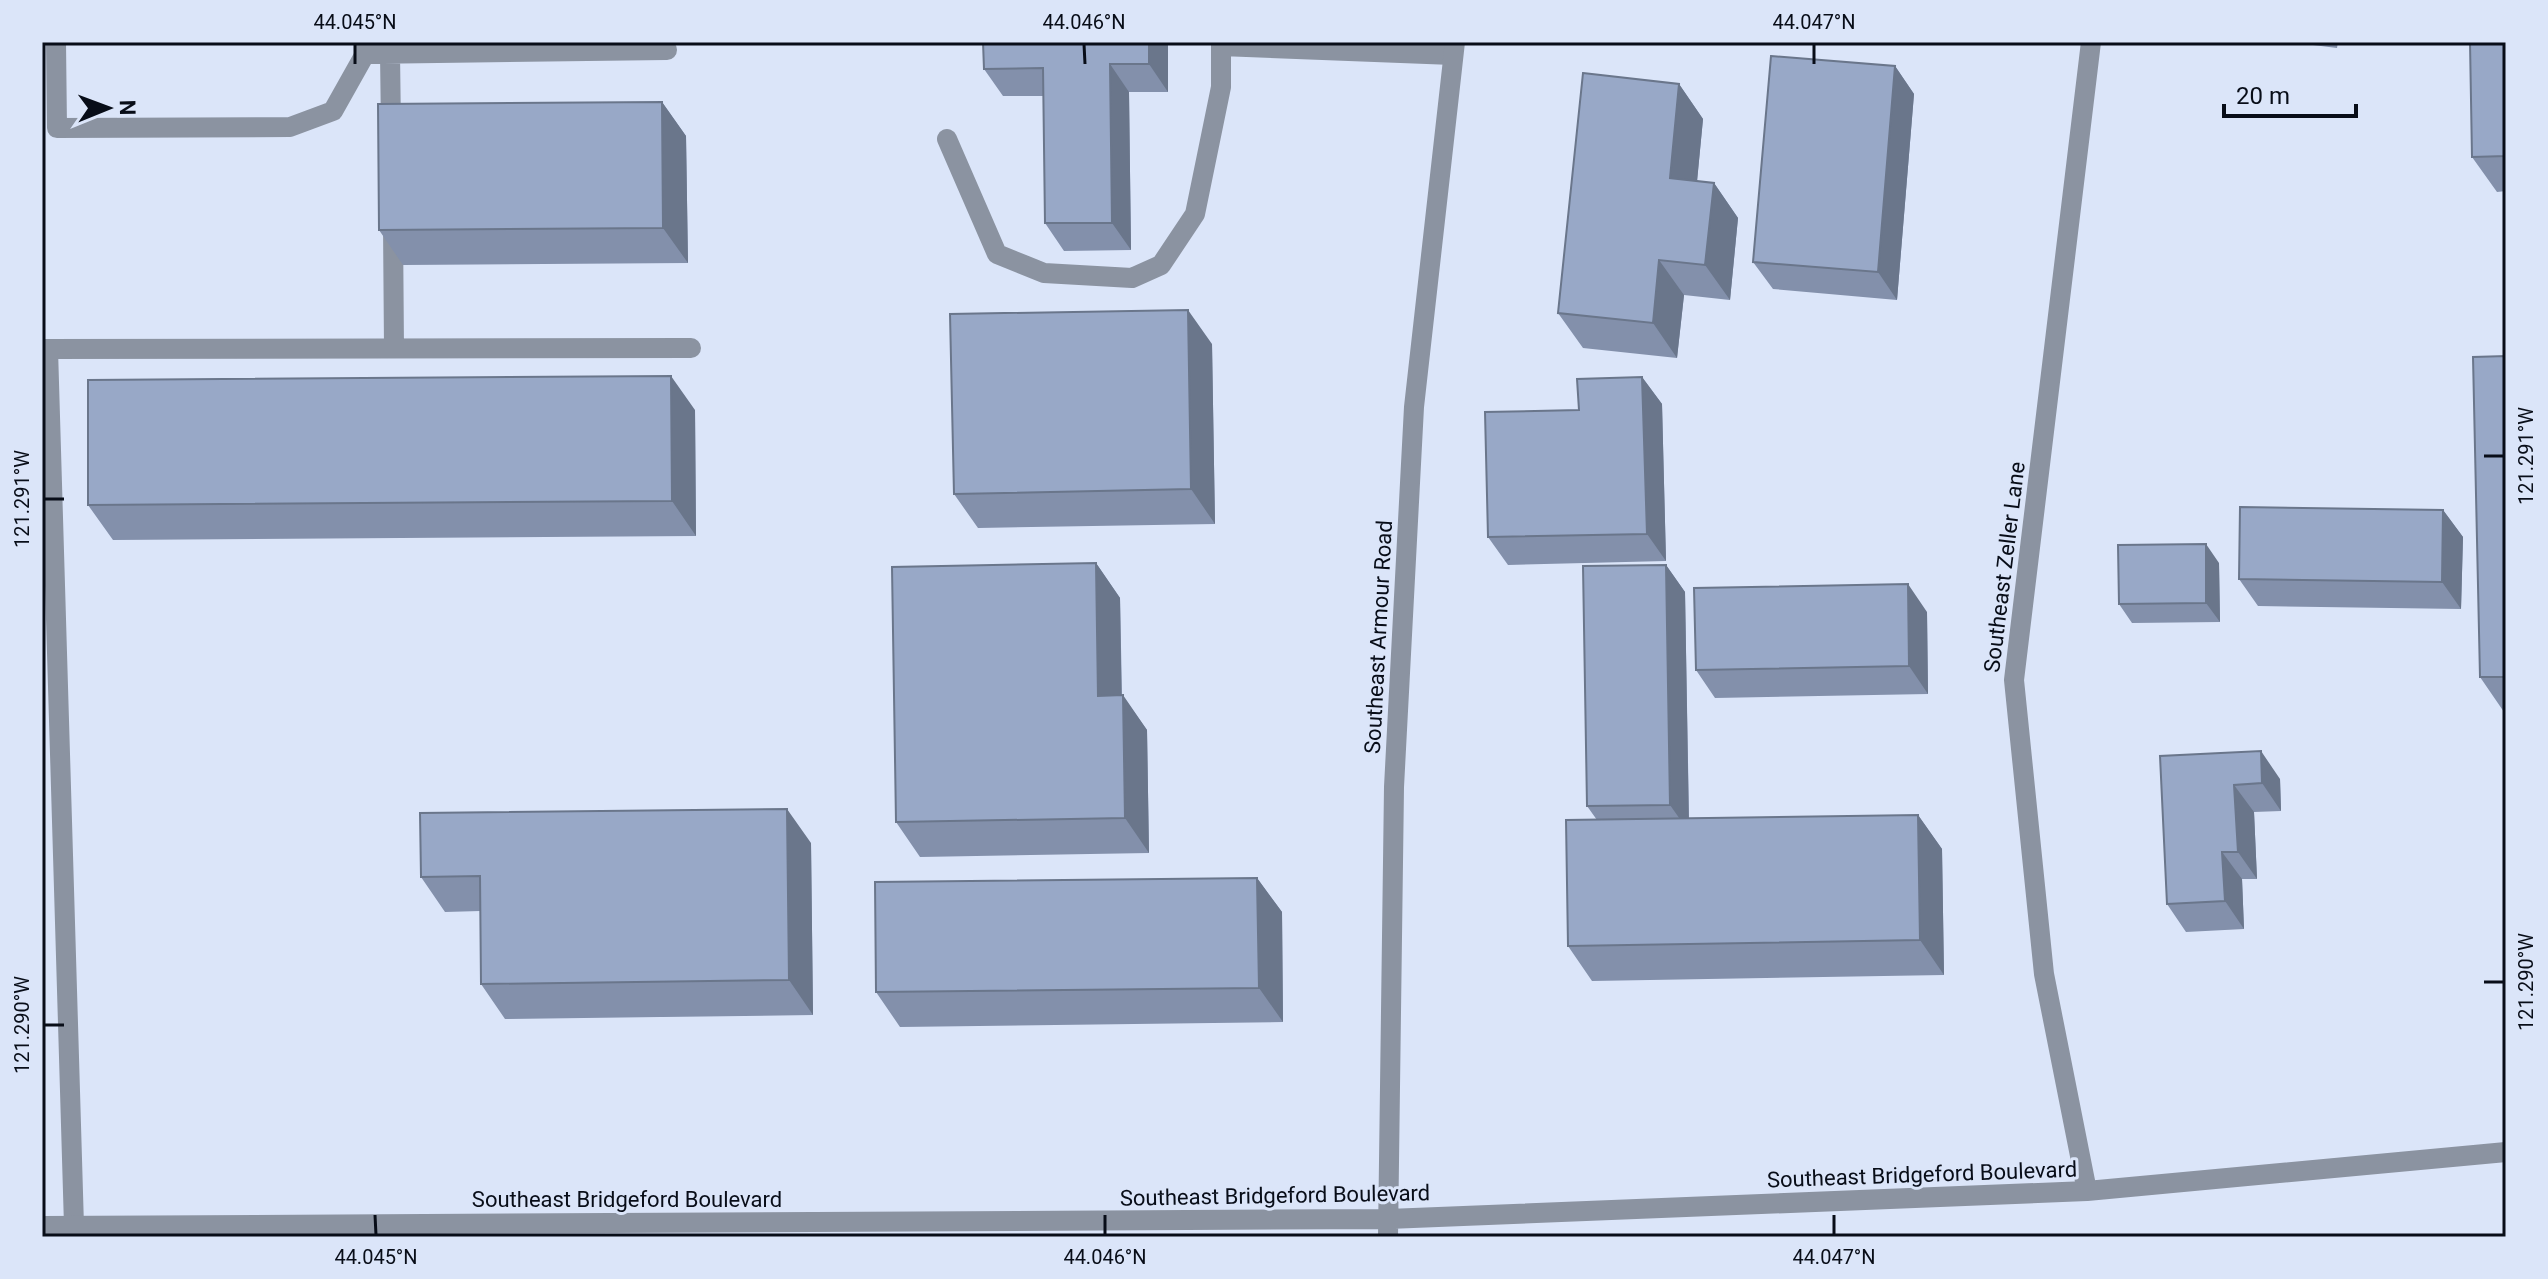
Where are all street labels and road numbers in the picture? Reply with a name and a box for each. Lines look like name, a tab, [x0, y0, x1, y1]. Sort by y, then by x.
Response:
street label: Southeast Zeller Lane	[1979, 460, 2030, 674]
street label: Southeast Armour Road	[1360, 520, 1397, 754]
street label: Southeast Bridgeford Boulevard	[1767, 1157, 2078, 1192]
street label: Southeast Bridgeford Boulevard	[1120, 1180, 1430, 1211]
street label: Southeast Bridgeford Boulevard	[472, 1187, 782, 1212]

